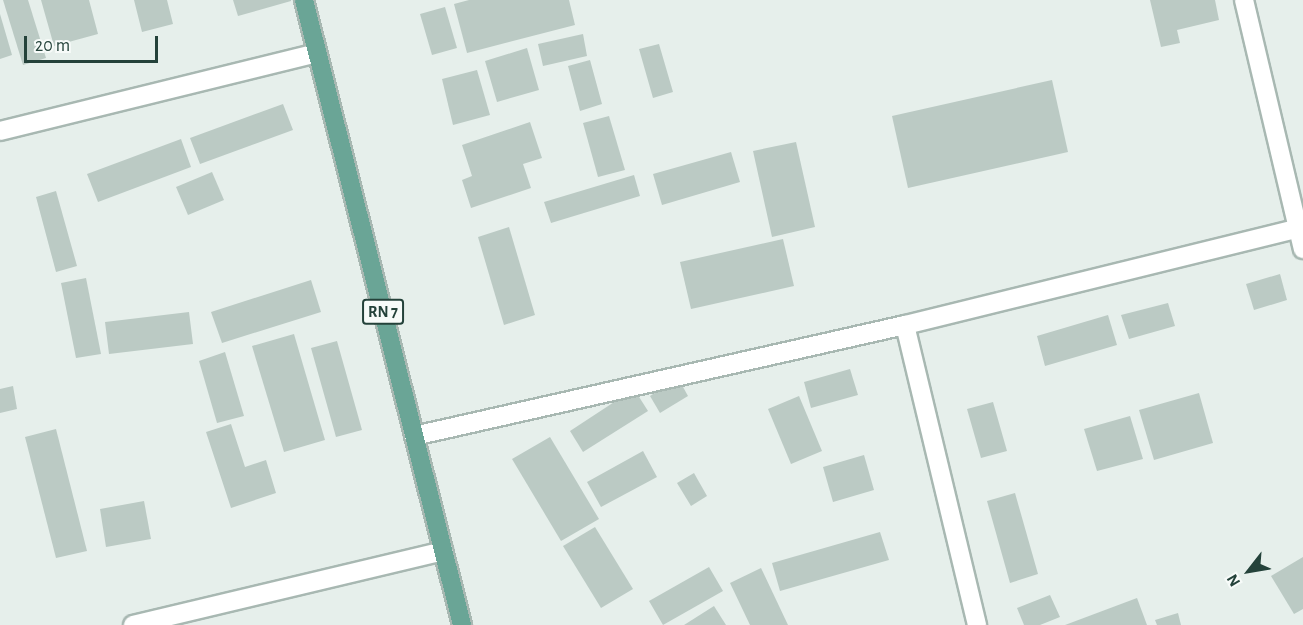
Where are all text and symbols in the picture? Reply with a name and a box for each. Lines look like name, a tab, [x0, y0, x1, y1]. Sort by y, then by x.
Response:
scale bar	[27, 24, 160, 62]
text: 20 m	[35, 37, 70, 55]
road number: RN 7	[362, 299, 404, 325]
north arrow	[1219, 541, 1279, 601]
text: N	[1224, 571, 1243, 589]

